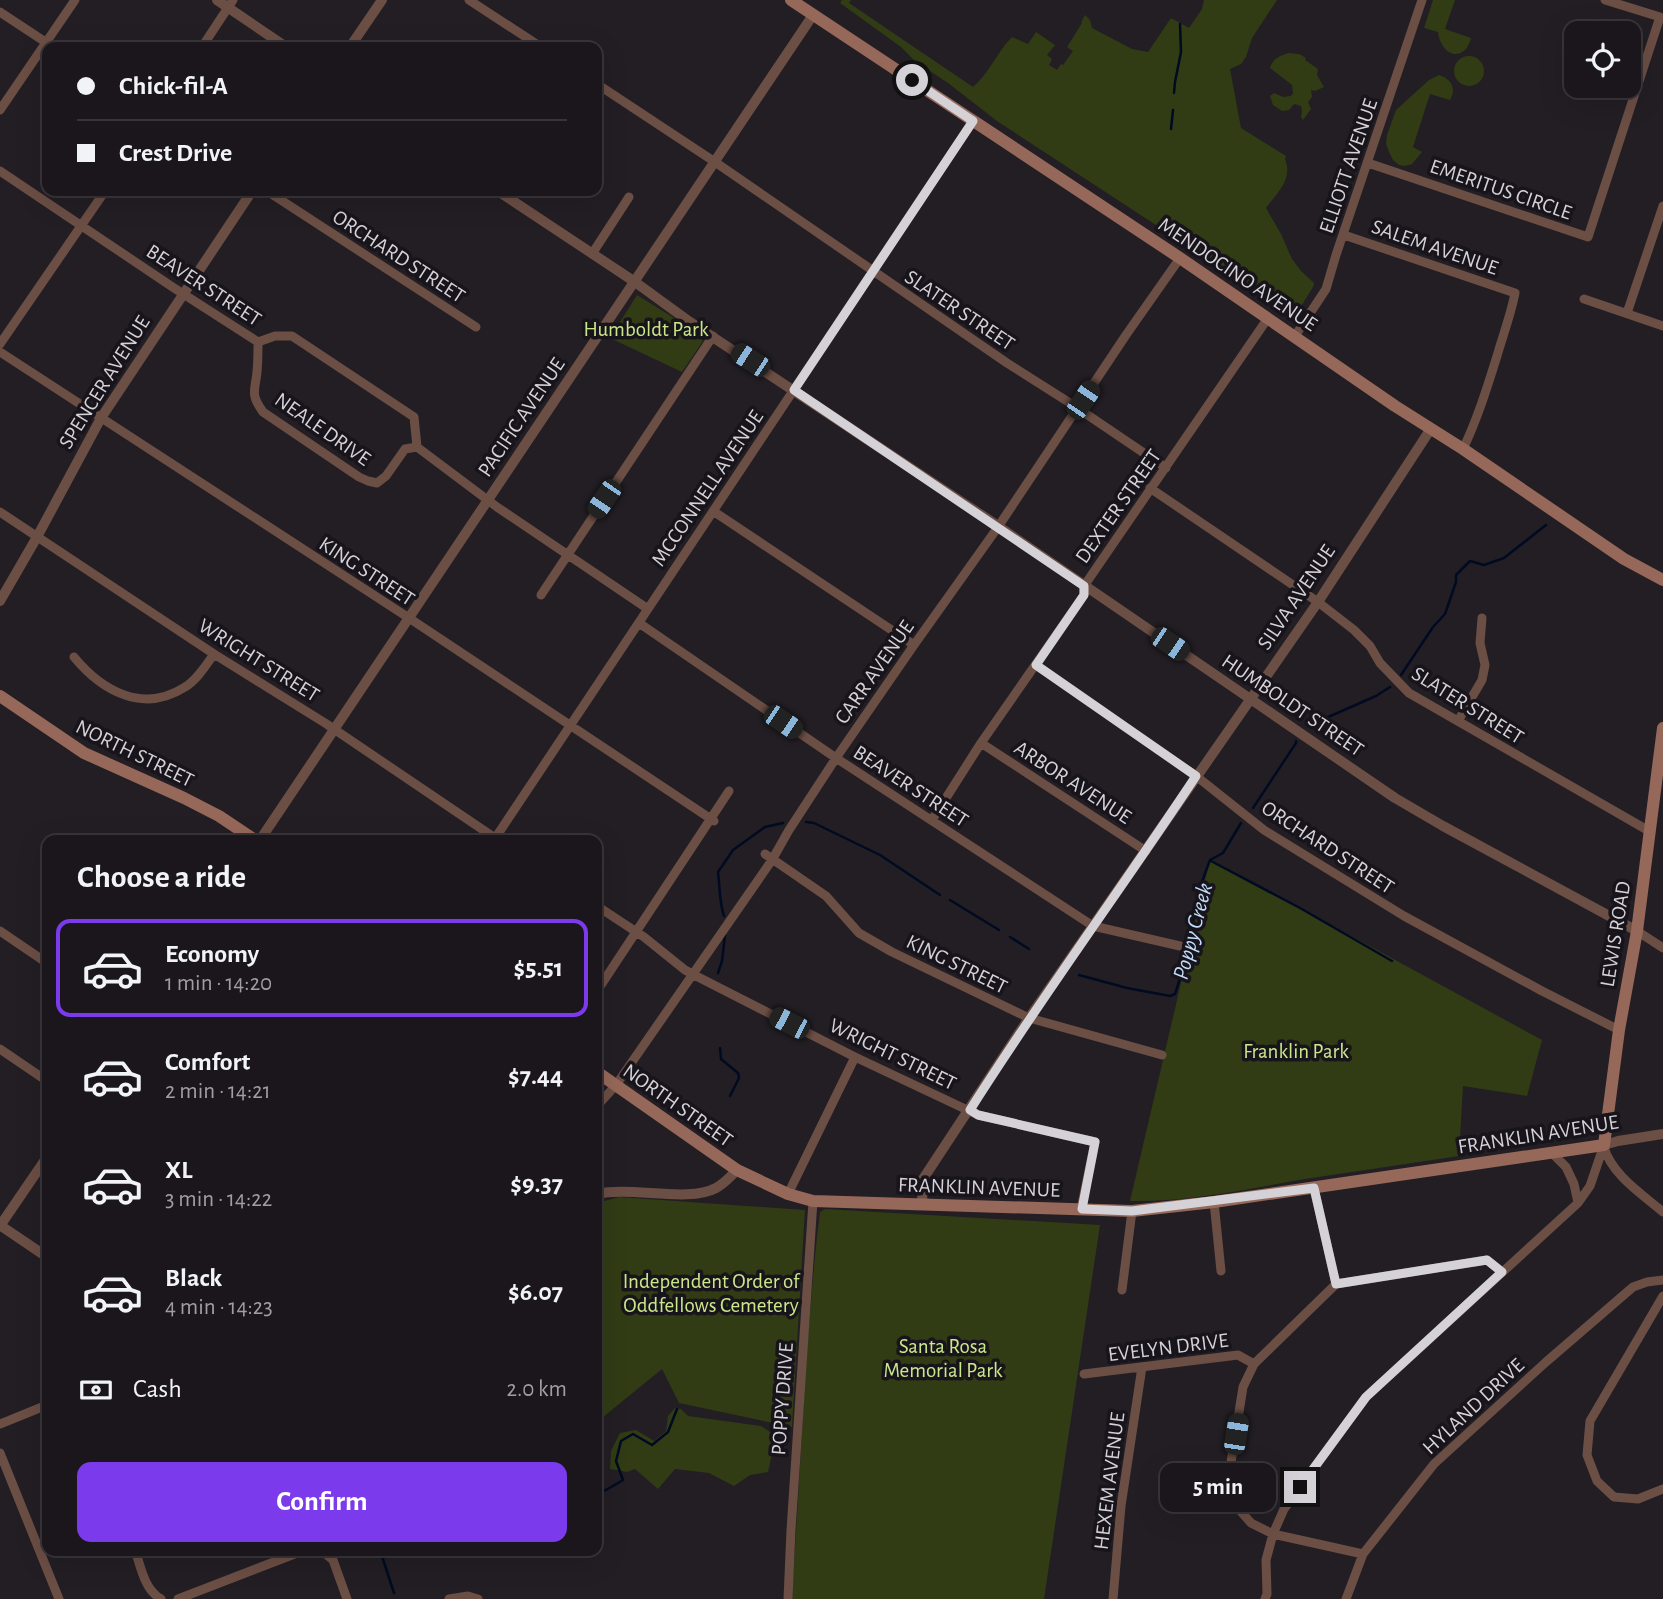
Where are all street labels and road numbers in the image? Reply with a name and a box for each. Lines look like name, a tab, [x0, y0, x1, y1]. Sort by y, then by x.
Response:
street label: ELLIOTT AVENUE	[1316, 96, 1381, 236]
street label: EMERITUS CIRCLE	[1427, 155, 1574, 224]
street label: ORCHARD STREET	[329, 206, 469, 307]
street label: MENDOCINO AVENUE	[1155, 214, 1321, 335]
street label: SALEM AVENUE	[1369, 216, 1501, 279]
street label: BEAVER STREET	[143, 241, 265, 330]
street label: SLATER STREET	[901, 266, 1018, 355]
street label: SPENCER AVENUE	[55, 312, 154, 452]
street label: PACIFIC AVENUE	[474, 354, 569, 480]
street label: NEALE DRIVE	[271, 389, 374, 470]
street label: MCCONNELL AVENUE	[648, 407, 767, 570]
street label: DEXTER STREET	[1072, 446, 1165, 567]
street label: KING STREET	[315, 533, 418, 610]
street label: SILVA AVENUE	[1254, 541, 1339, 654]
street label: WRIGHT STREET	[195, 615, 323, 706]
street label: CARR AVENUE	[831, 617, 918, 728]
street label: HUMBOLDT STREET	[1218, 650, 1367, 761]
street label: SLATER STREET	[1408, 663, 1527, 748]
street label: NORTH STREET	[72, 716, 197, 791]
street label: ARBOR AVENUE	[1010, 737, 1135, 828]
street label: BEAVER STREET	[850, 742, 972, 831]
street label: ORCHARD STREET	[1258, 797, 1398, 898]
street label: LEWIS ROAD	[1597, 880, 1634, 988]
street label: KING STREET	[903, 931, 1010, 998]
street label: WRIGHT STREET	[826, 1015, 959, 1094]
street label: NORTH STREET	[619, 1060, 736, 1151]
street label: FRANKLIN AVENUE	[1456, 1111, 1620, 1158]
street label: FRANKLIN AVENUE	[898, 1174, 1060, 1201]
street label: EVELYN DRIVE	[1107, 1330, 1229, 1365]
street label: POPPY DRIVE	[768, 1342, 797, 1456]
street label: HYLAND DRIVE	[1419, 1354, 1528, 1458]
street label: HEXEM AVENUE	[1091, 1411, 1128, 1551]

